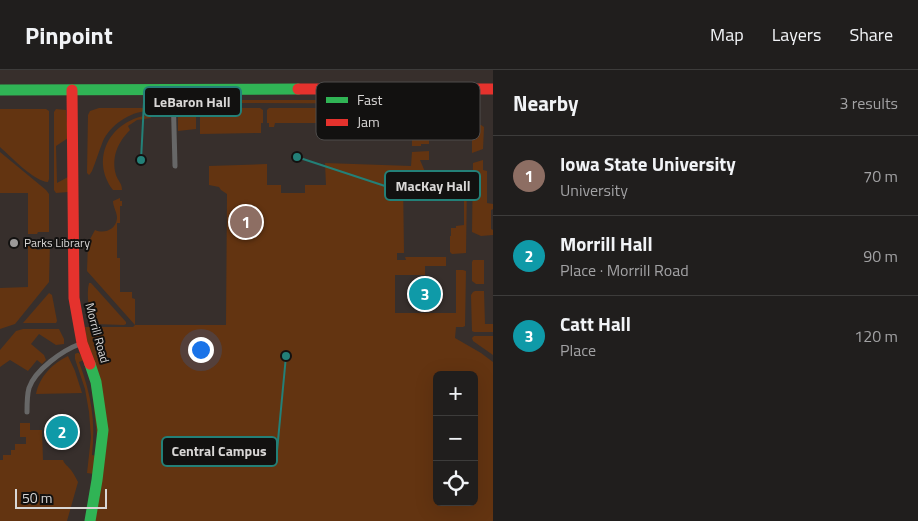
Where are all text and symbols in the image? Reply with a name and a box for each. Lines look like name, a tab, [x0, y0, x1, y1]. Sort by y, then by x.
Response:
text: Pinpoint	[25, 17, 113, 53]
text: Map	[710, 21, 744, 48]
text: Layers	[772, 21, 821, 48]
text: Share	[849, 21, 893, 48]
legend	[316, 82, 480, 140]
callout: LeBaron Hall	[144, 87, 241, 116]
text: Nearby	[513, 87, 578, 119]
text: Fast	[357, 89, 382, 110]
text: LeBaron Hall	[153, 91, 231, 112]
text: 3 results	[839, 91, 898, 115]
text: Jam	[357, 111, 380, 132]
text: Iowa State University	[560, 149, 736, 178]
text: 1	[525, 164, 533, 188]
text: 70 m	[863, 164, 898, 188]
callout: MacKay Hall	[385, 171, 480, 200]
text: MacKay Hall	[396, 175, 470, 196]
text: University	[560, 178, 628, 202]
pin: 1	[230, 203, 262, 241]
text: Morrill Hall	[560, 229, 653, 258]
place label: Parks Library	[24, 233, 90, 252]
marker: Parks Library	[8, 237, 20, 249]
text: 2	[525, 244, 533, 268]
text: 90 m	[863, 244, 898, 268]
text: Place · Morrill Road	[560, 258, 689, 282]
pin: 3	[409, 275, 441, 313]
street label: Morrill Road	[80, 301, 115, 365]
text: Catt Hall	[560, 309, 631, 338]
text: 3	[525, 324, 533, 348]
text: 120 m	[854, 324, 898, 348]
your location	[188, 337, 214, 363]
text: Place	[560, 338, 596, 362]
map controls	[433, 371, 478, 506]
button: +	[433, 371, 478, 416]
pin: 2	[46, 413, 78, 451]
button: −	[433, 416, 478, 461]
callout: Central Campus	[162, 437, 277, 466]
text: Central Campus	[171, 440, 267, 461]
button: locate	[433, 461, 478, 506]
scale bar	[15, 486, 108, 509]
text: 50 m	[22, 487, 52, 508]

